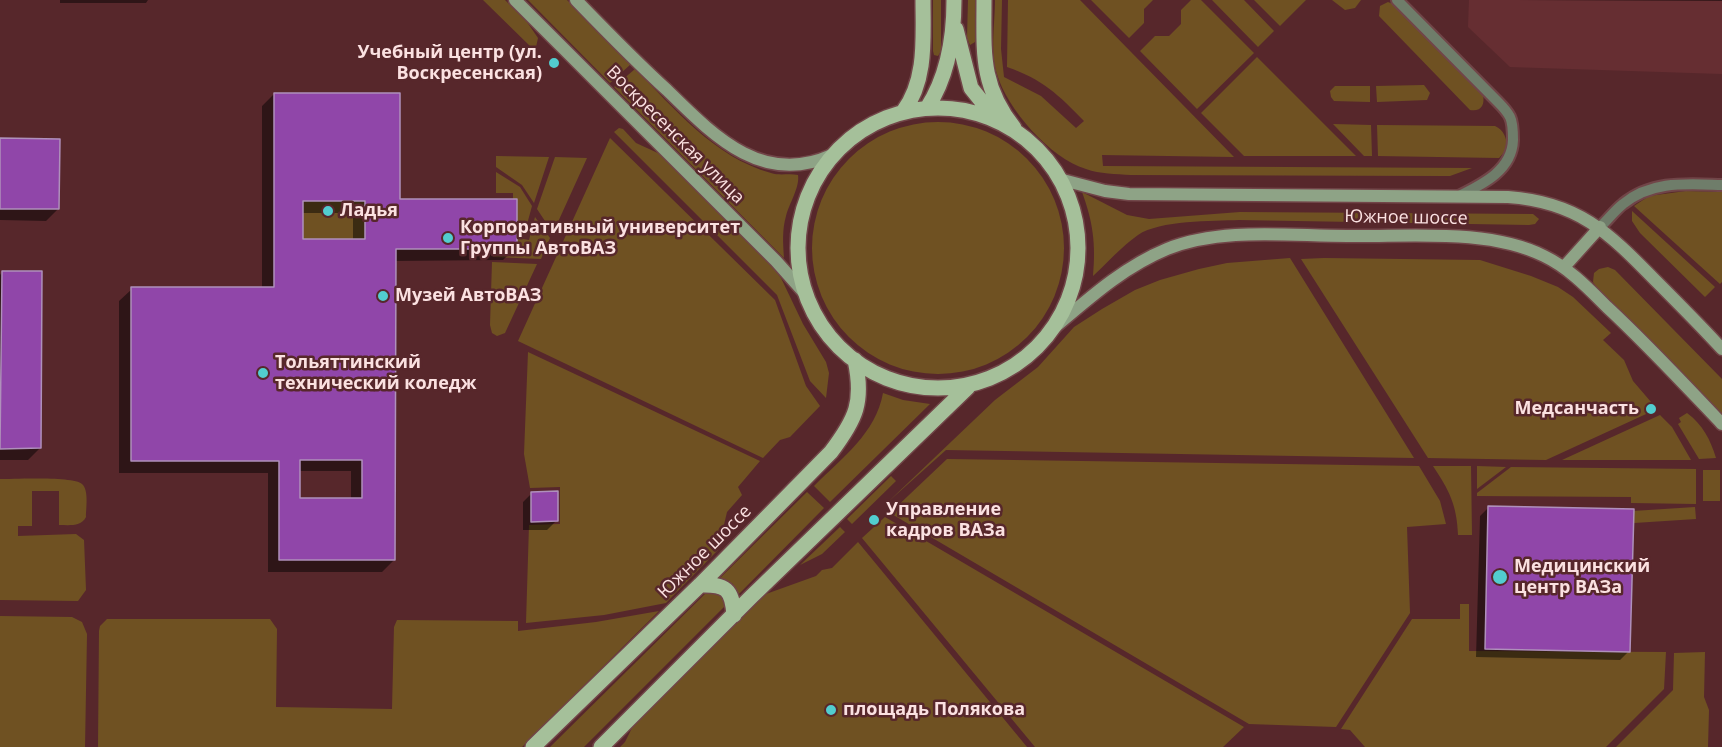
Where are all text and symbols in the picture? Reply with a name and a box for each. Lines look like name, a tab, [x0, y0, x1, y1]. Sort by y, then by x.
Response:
place label: Учебный центр (ул. Воскресенская)	[358, 42, 542, 84]
marker: Учебный центр (ул. Воскресенская)	[547, 56, 561, 70]
street label: Воскресенская улица	[602, 62, 748, 208]
place label: Ладья	[340, 200, 398, 222]
marker: Ладья	[321, 204, 335, 218]
street label: Южное шоссе	[1344, 206, 1468, 230]
place label: Корпоративный университет Группы АвтоВАЗ	[460, 217, 740, 260]
marker: Корпоративный университет Группы АвтоВАЗ	[441, 231, 455, 245]
place label: Музей АвтоВАЗ	[395, 285, 541, 307]
marker: Музей АвтоВАЗ	[376, 289, 390, 303]
place label: Тольяттинский технический коледж	[275, 352, 477, 394]
marker: Тольяттинский технический коледж	[256, 366, 270, 380]
place label: Медсанчасть	[1514, 398, 1639, 420]
marker: Медсанчасть	[1644, 402, 1658, 416]
place label: Управление кадров ВАЗа	[886, 499, 1006, 542]
street label: Южное шоссе	[654, 501, 756, 603]
marker: Управление кадров ВАЗа	[867, 513, 881, 527]
place label: Медицинский центр ВАЗа	[1514, 556, 1650, 598]
marker: Медицинский центр ВАЗа	[1491, 568, 1509, 586]
place label: площадь Полякова	[843, 699, 1025, 721]
marker: площадь Полякова	[824, 703, 838, 717]

